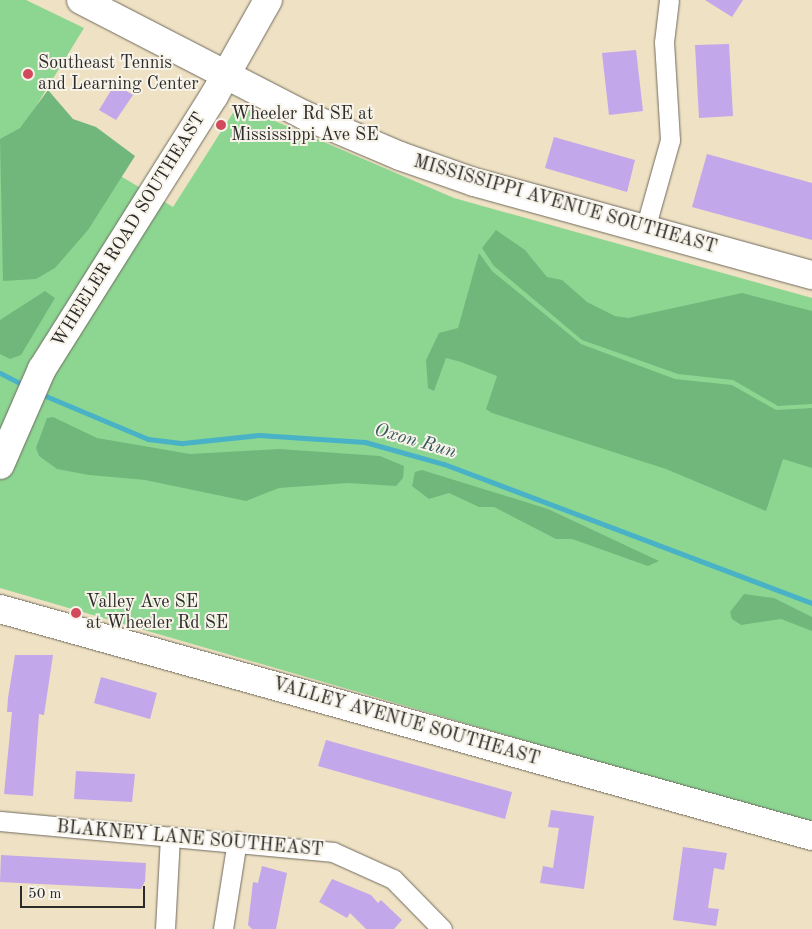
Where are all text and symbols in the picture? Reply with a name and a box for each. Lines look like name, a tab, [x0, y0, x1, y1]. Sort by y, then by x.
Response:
place label: Southeast Tennis and Learning Center	[38, 53, 199, 96]
marker: Southeast Tennis and Learning Center	[22, 68, 34, 80]
place label: Wheeler Rd SE at Mississippi Ave SE	[231, 104, 379, 146]
street label: WHEELER ROAD SOUTHEAST	[48, 109, 210, 351]
marker: Wheeler Rd SE at Mississippi Ave SE	[215, 119, 227, 131]
street label: MISSISSIPPI AVENUE SOUTHEAST	[411, 151, 719, 259]
water label: Oxon Run	[371, 419, 459, 465]
place label: Valley Ave SE at Wheeler Rd SE	[86, 592, 228, 634]
marker: Valley Ave SE at Wheeler Rd SE	[70, 607, 82, 619]
street label: VALLEY AVENUE SOUTHEAST	[270, 673, 542, 771]
street label: BLAKNEY LANE SOUTHEAST	[56, 817, 324, 861]
scale bar	[22, 876, 148, 908]
text: 50 m	[28, 887, 62, 902]

